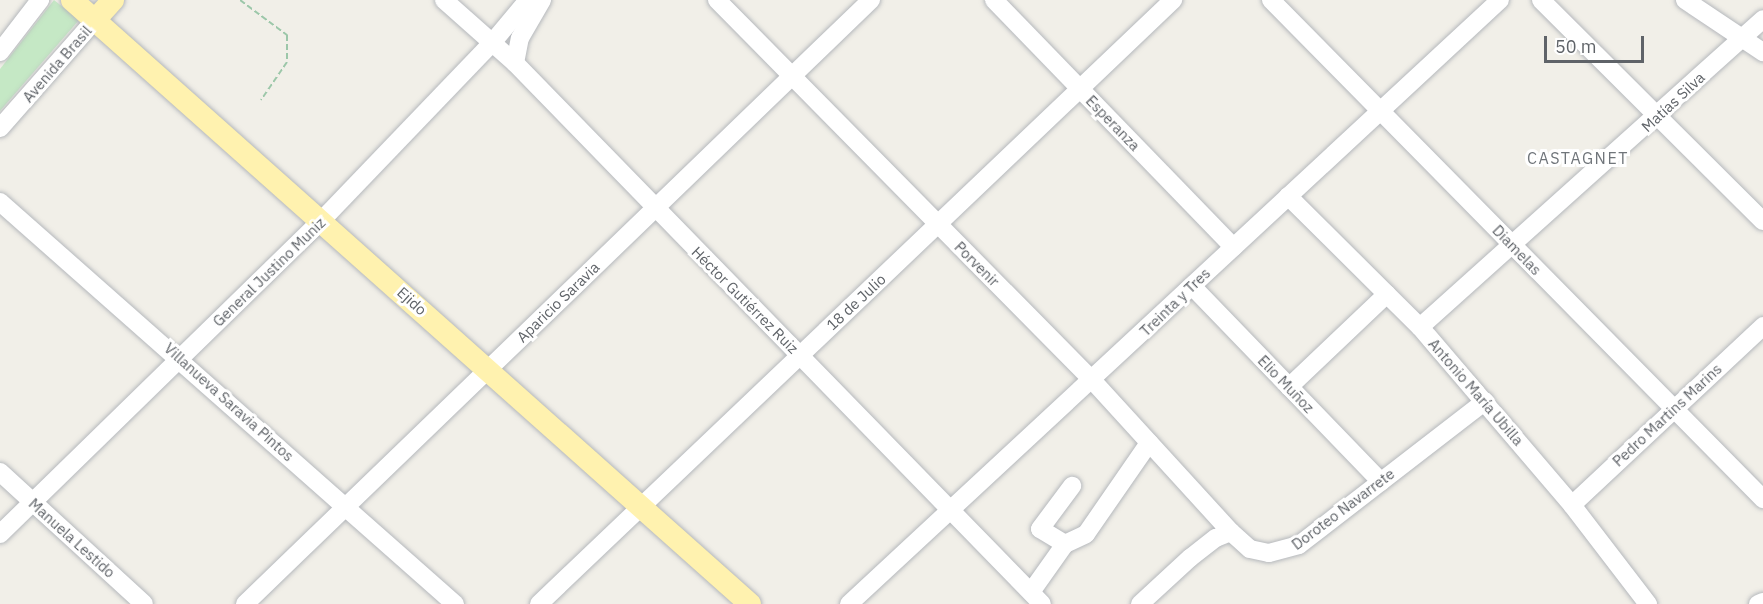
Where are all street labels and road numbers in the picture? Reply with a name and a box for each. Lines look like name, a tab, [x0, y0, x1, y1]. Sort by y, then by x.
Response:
street label: Avenida Brasil	[19, 22, 95, 106]
street label: Matías Silva	[1638, 68, 1708, 136]
street label: Esperanza	[1082, 92, 1144, 154]
street label: General Justino Muniz	[209, 214, 329, 330]
street label: Diamelas	[1489, 221, 1545, 279]
street label: Porvenir	[951, 238, 1003, 290]
street label: Héctor Gutiérrez Ruiz	[688, 243, 802, 357]
street label: Aparicio Saravia	[513, 258, 603, 346]
street label: Treinta y Tres	[1136, 264, 1214, 340]
street label: 18 de Julio	[823, 270, 889, 334]
street label: Ejido	[394, 283, 430, 319]
street label: Antonio María Ubilla	[1425, 335, 1527, 449]
street label: Villanueva Saravia Pintos	[161, 339, 297, 465]
street label: Elio Muñoz	[1254, 351, 1318, 417]
street label: Pedro Martins Marins	[1609, 360, 1725, 470]
street label: Doroteo Navarrete	[1288, 464, 1398, 554]
street label: Manuela Lestido	[25, 495, 119, 581]

